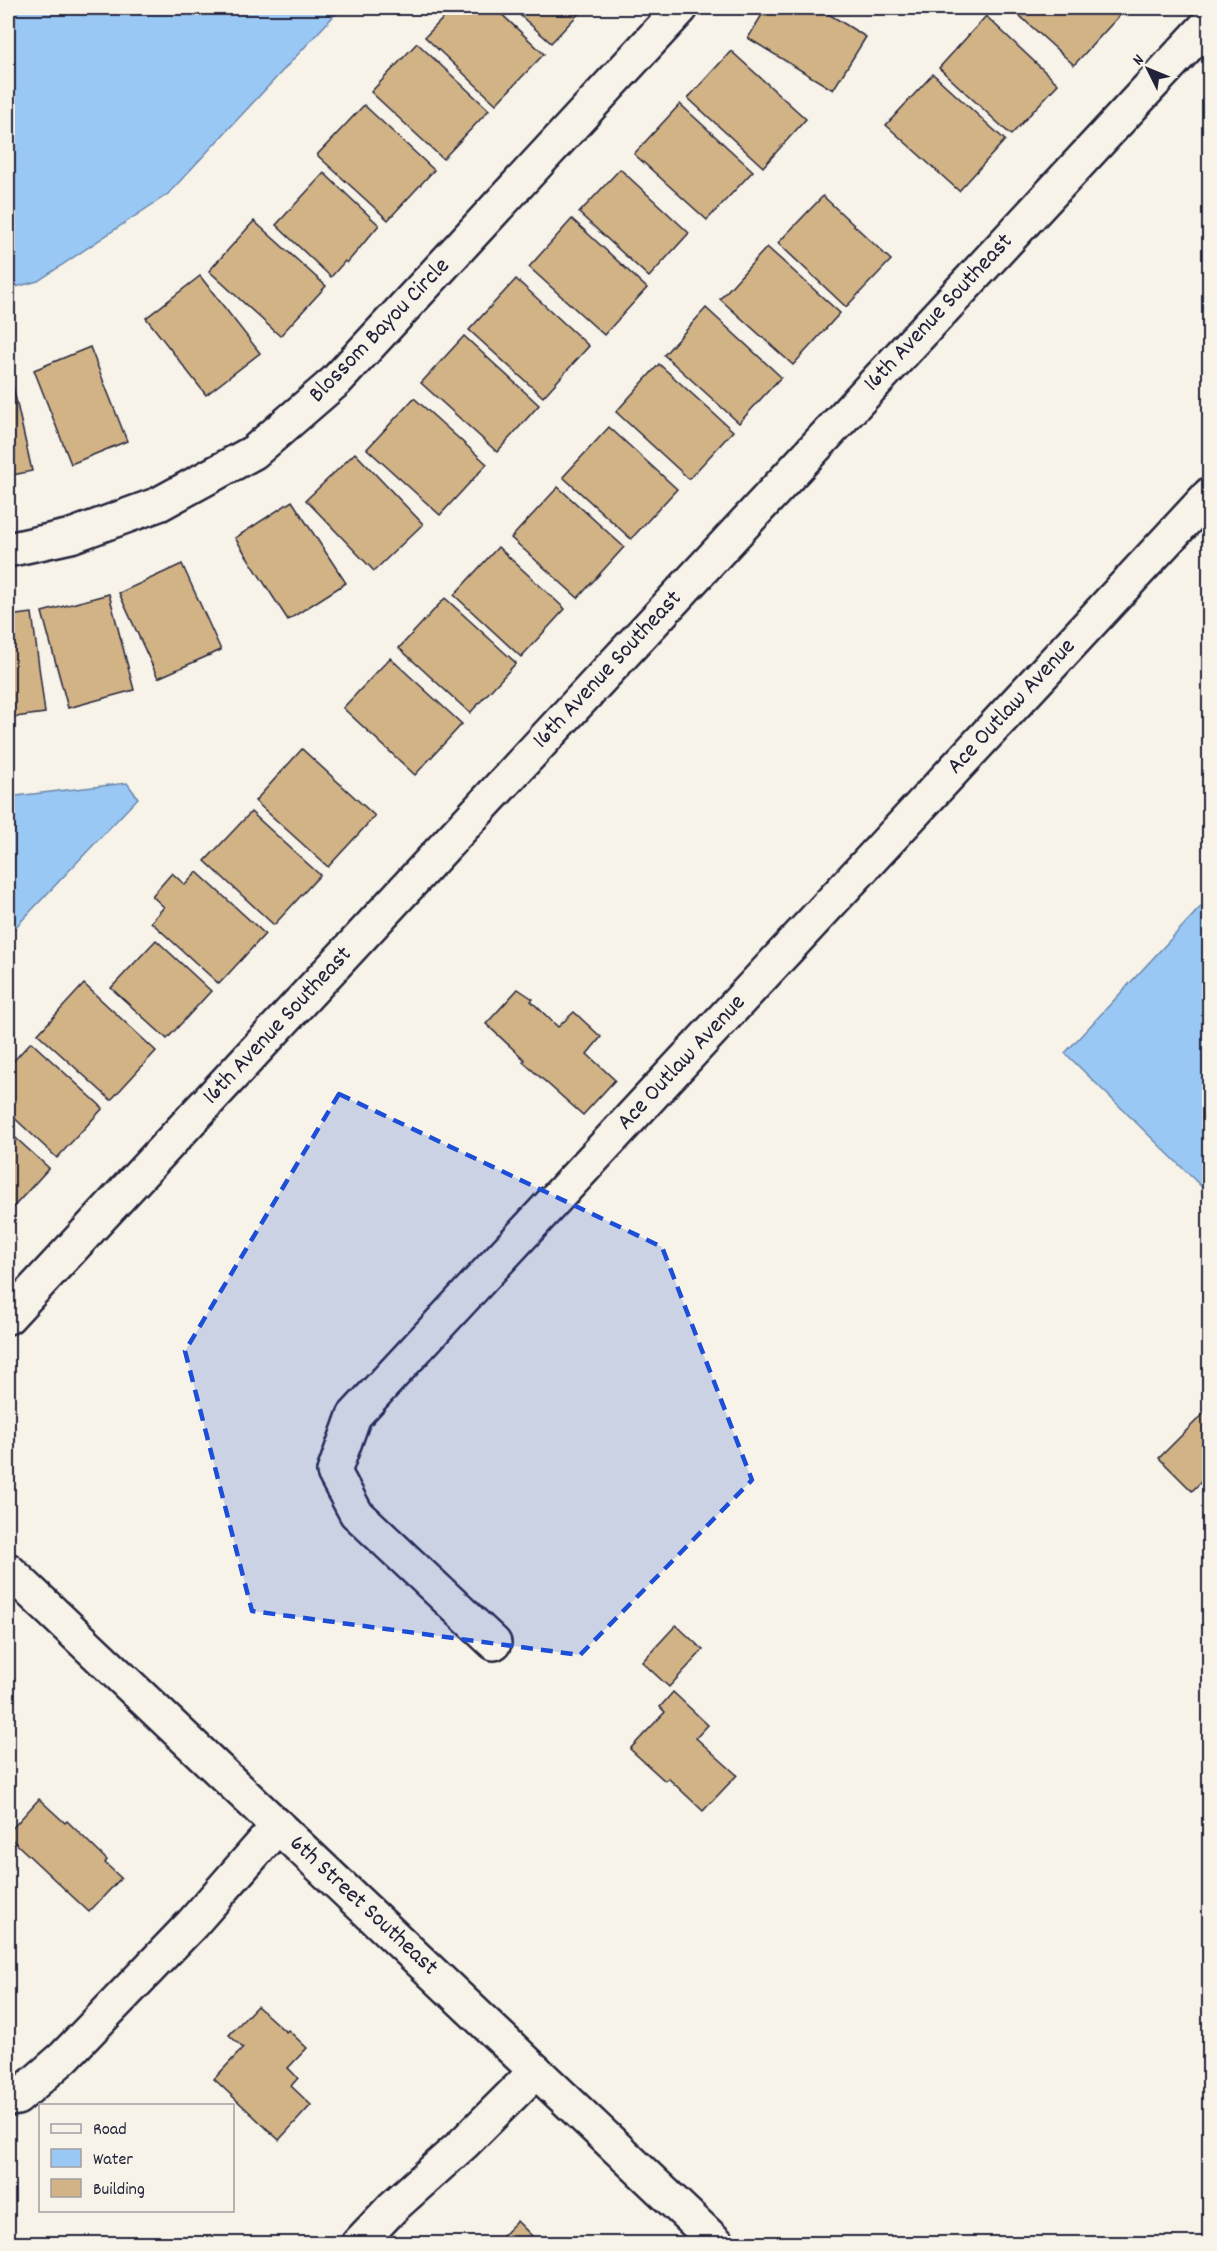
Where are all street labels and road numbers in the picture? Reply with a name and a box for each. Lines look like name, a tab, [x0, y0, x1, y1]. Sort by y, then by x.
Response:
street label: 16th Avenue Southeast	[856, 226, 1022, 400]
street label: Blossom Bayou Circle	[302, 251, 458, 411]
street label: 16th Avenue Southeast	[525, 583, 691, 757]
street label: Ace Outlaw Avenue	[940, 631, 1084, 783]
street label: 16th Avenue Southeast	[195, 939, 361, 1113]
street label: Ace Outlaw Avenue	[610, 987, 754, 1139]
street label: 6th Street Southeast	[281, 1828, 445, 1984]

